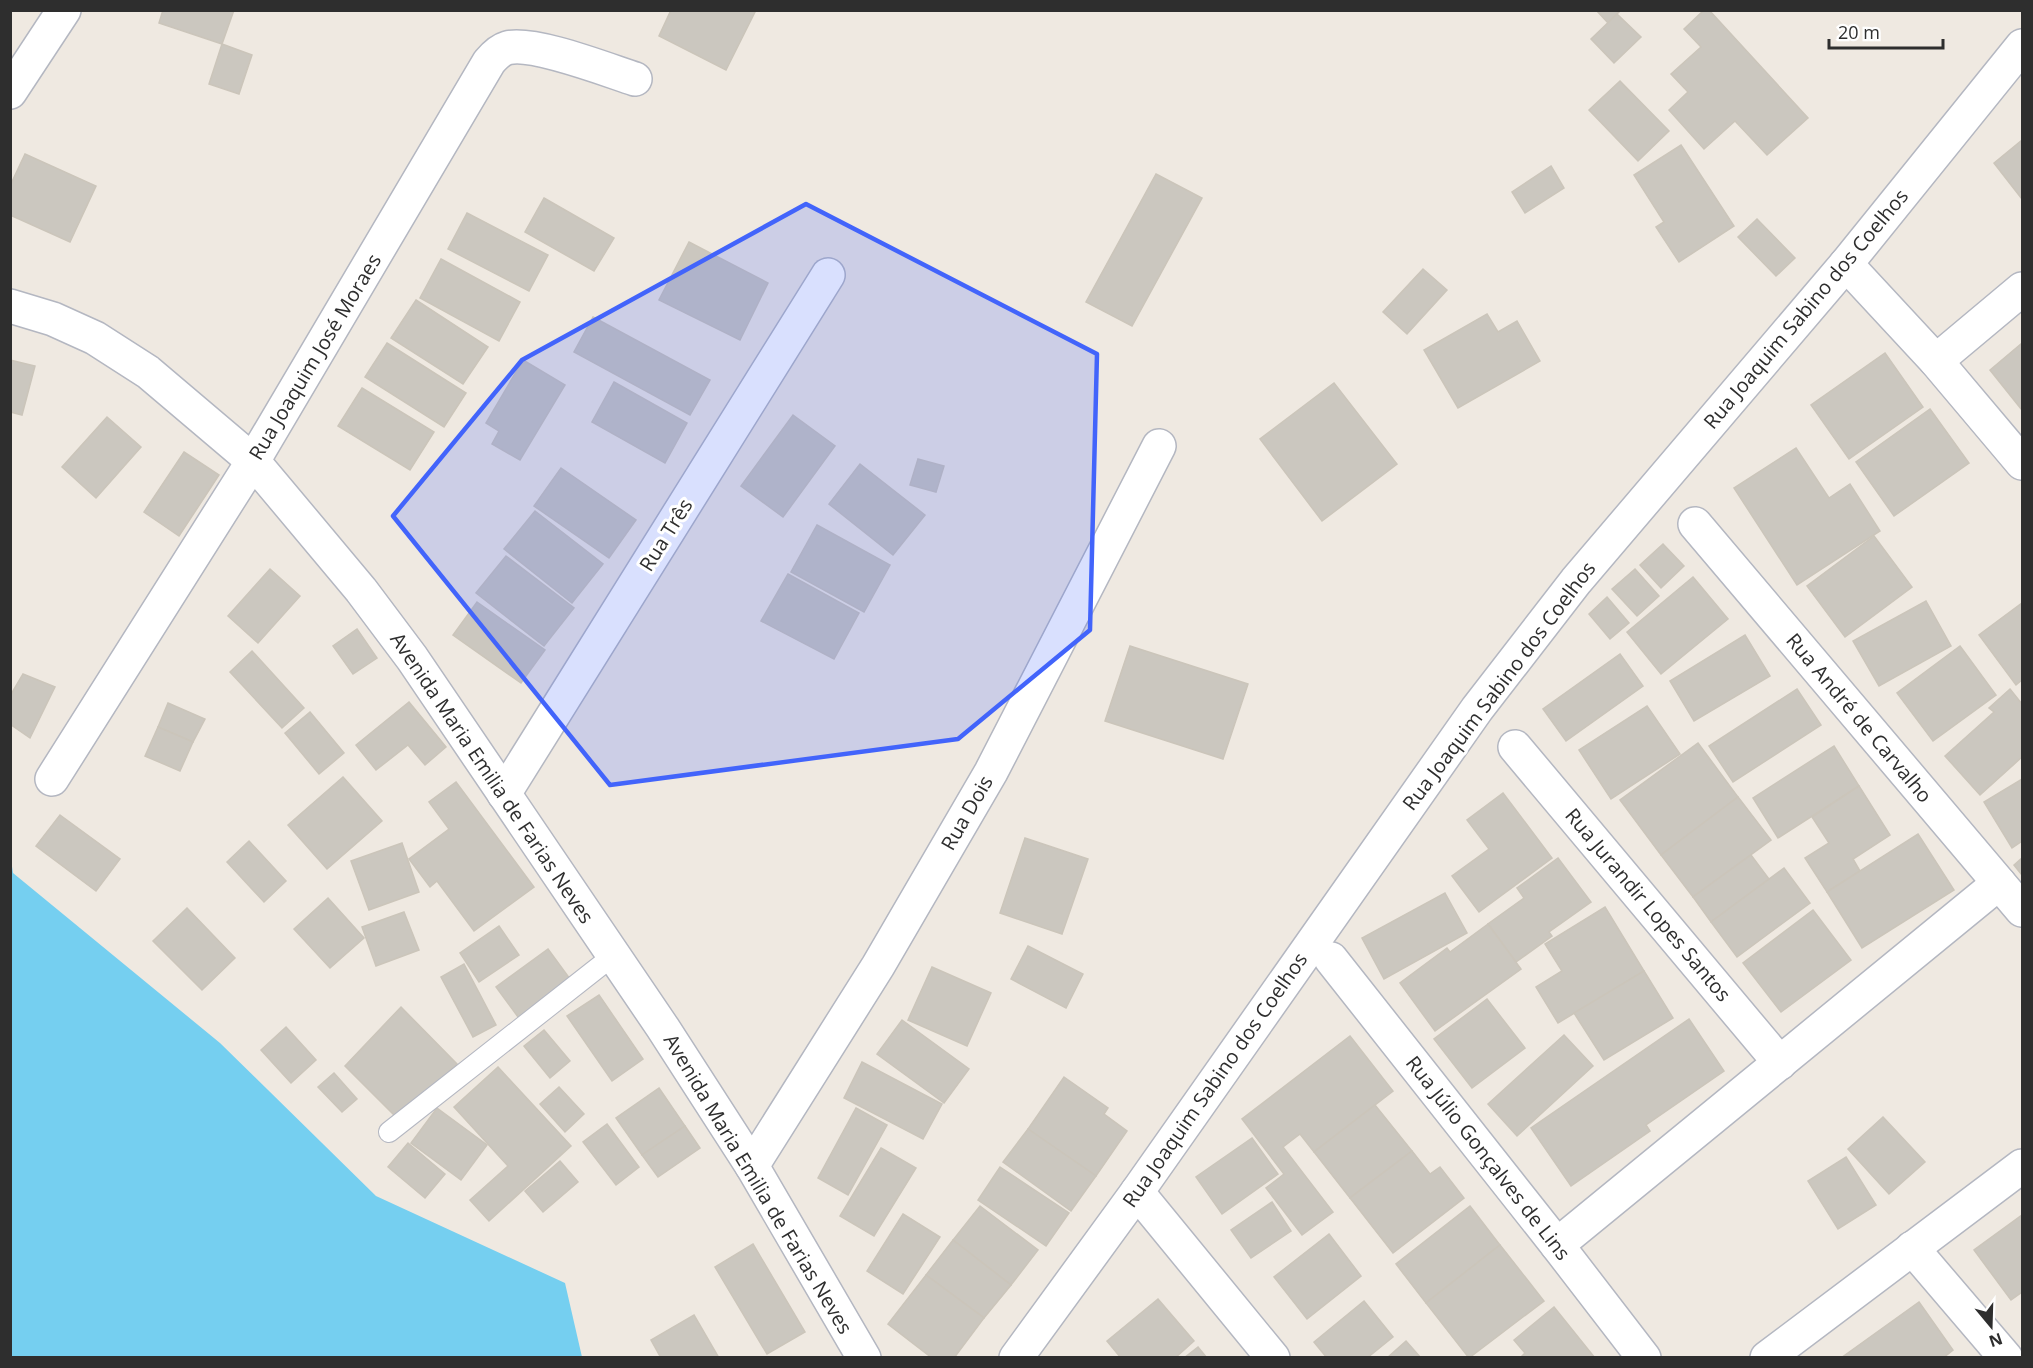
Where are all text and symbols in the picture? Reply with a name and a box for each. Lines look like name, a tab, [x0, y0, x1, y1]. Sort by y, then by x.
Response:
scale bar	[1829, 12, 1943, 50]
text: 20 m	[1838, 20, 1880, 44]
street label: Rua Joaquim Sabino dos Coelhos	[1697, 183, 1914, 434]
street label: Rua Joaquim José Moraes	[242, 249, 387, 465]
street label: Rua Três	[633, 493, 698, 576]
street label: Rua Joaquim Sabino dos Coelhos	[1396, 556, 1601, 816]
street label: Avenida Maria Emilia de Farias Neves	[385, 627, 600, 929]
street label: Rua André de Carvalho	[1780, 627, 1938, 808]
street label: Rua Dois	[934, 770, 999, 855]
street label: Rua Jurandir Lopes Santos	[1559, 802, 1737, 1007]
street label: Rua Joaquim Sabino dos Coelhos	[1116, 947, 1313, 1212]
street label: Avenida Maria Emilia de Farias Neves	[658, 1029, 859, 1339]
street label: Rua Júlio Gonçalves de Lins	[1400, 1050, 1577, 1265]
north arrow	[1961, 1296, 2021, 1356]
text: N	[1986, 1328, 2006, 1353]

